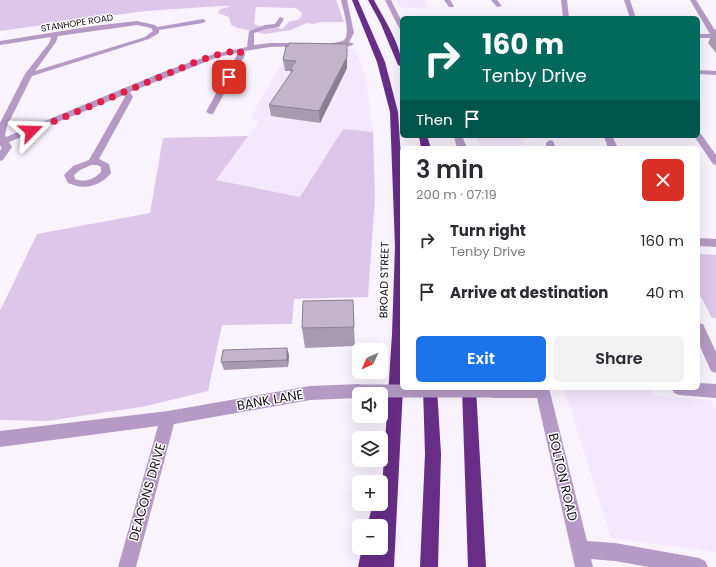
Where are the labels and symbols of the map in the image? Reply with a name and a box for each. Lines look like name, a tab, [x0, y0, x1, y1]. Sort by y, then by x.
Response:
street label: STANHOPE ROAD	[40, 11, 114, 35]
pin	[212, 60, 246, 94]
position arrow	[10, 110, 52, 152]
street label: BROAD STREET	[375, 242, 393, 318]
north arrow	[352, 343, 388, 379]
street label: BANK LANE	[235, 385, 305, 415]
street label: BOLTON ROAD	[544, 431, 582, 523]
street label: DEACONS DRIVE	[124, 441, 170, 543]

